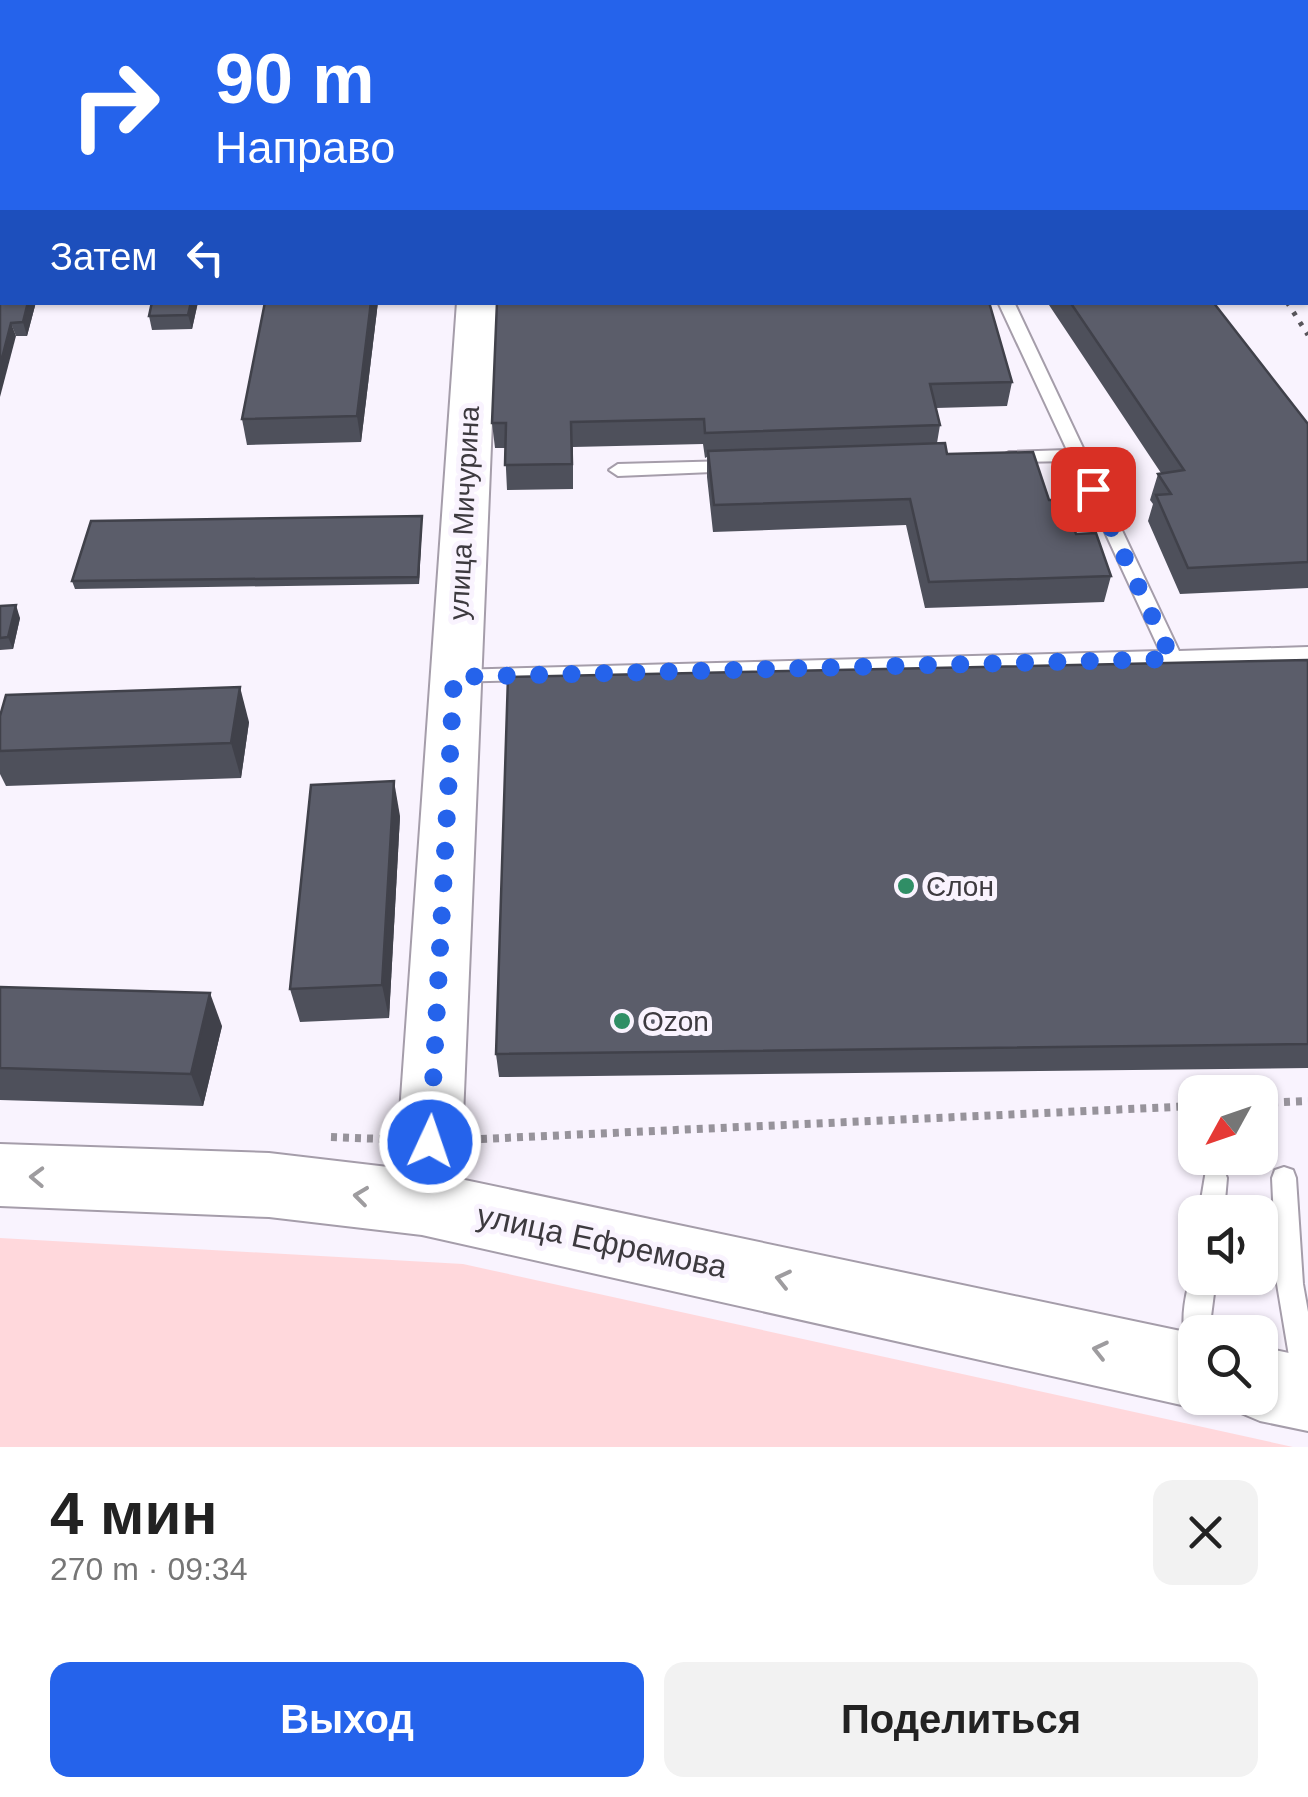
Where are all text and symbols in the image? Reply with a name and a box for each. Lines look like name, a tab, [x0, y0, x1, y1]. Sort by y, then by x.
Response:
icon: right	[50, 40, 180, 170]
text: 90 m	[215, 40, 375, 118]
text: Направо	[215, 122, 395, 173]
icon: left	[178, 230, 233, 285]
text: Затем	[50, 236, 158, 278]
street label: улица Мичурина	[443, 405, 485, 621]
pin	[1051, 447, 1136, 532]
icon: arrive	[1066, 462, 1121, 517]
place label: Слон	[926, 871, 994, 902]
marker: Слон	[895, 875, 917, 897]
place label: Ozon	[642, 1006, 709, 1037]
marker: Ozon	[611, 1010, 633, 1032]
north arrow	[1178, 1075, 1278, 1175]
map controls	[1178, 1075, 1278, 1415]
position arrow	[378, 1090, 482, 1194]
one-way arrow	[28, 1166, 44, 1187]
one-way arrow	[353, 1186, 369, 1207]
button: sound	[1178, 1195, 1278, 1295]
street label: улица Ефремова	[474, 1197, 730, 1285]
one-way arrow	[774, 1270, 791, 1291]
button: search	[1178, 1315, 1278, 1415]
one-way arrow	[1092, 1341, 1109, 1362]
text: 4 мин	[50, 1480, 218, 1547]
button: close	[1153, 1480, 1258, 1585]
text: 270 m · 09:34	[50, 1551, 247, 1587]
button: Выход	[50, 1662, 644, 1777]
button: Поделиться	[664, 1662, 1258, 1777]

